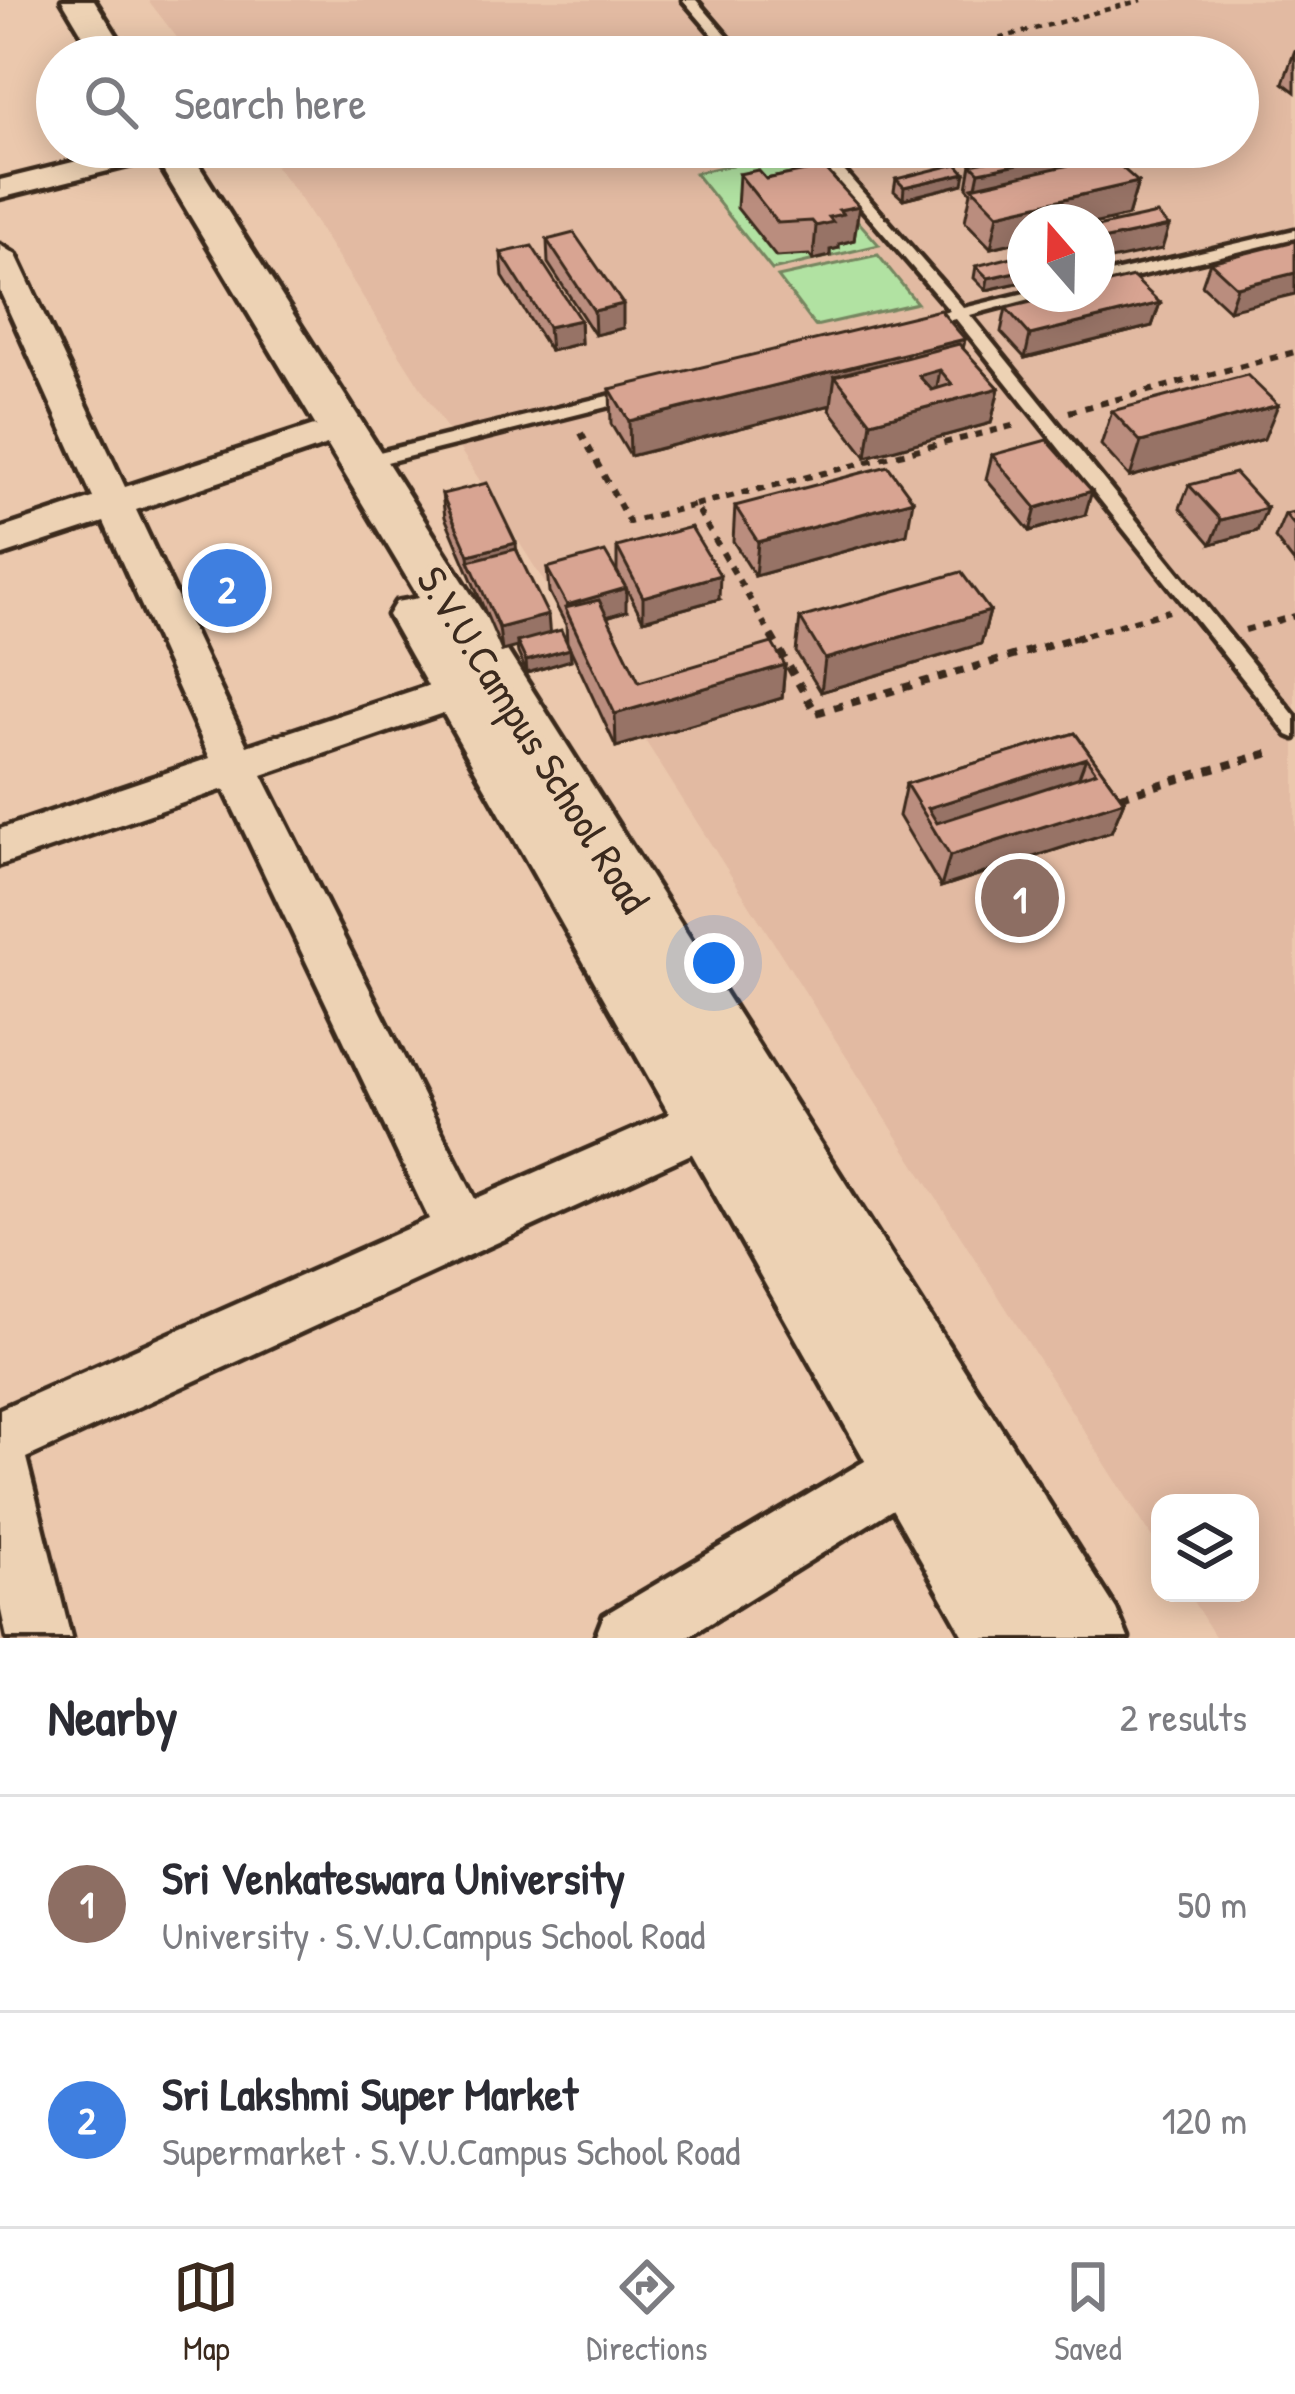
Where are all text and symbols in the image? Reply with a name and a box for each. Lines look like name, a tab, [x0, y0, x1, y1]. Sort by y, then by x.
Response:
search box	[36, 36, 1259, 168]
icon: search	[78, 69, 144, 135]
text: Search here	[174, 72, 366, 133]
north arrow	[1007, 204, 1115, 312]
pin: 2	[188, 543, 266, 633]
street label: S.V.U.Campus School Road	[404, 555, 664, 923]
pin: 1	[981, 853, 1059, 943]
your location	[684, 933, 744, 993]
map controls	[1151, 1494, 1259, 1602]
button: layers	[1151, 1494, 1259, 1602]
text: Nearby	[48, 1682, 178, 1751]
text: 2 results	[1120, 1690, 1247, 1743]
text: Sri Venkateswara University	[162, 1847, 625, 1908]
text: 1	[80, 1877, 94, 1930]
text: 50 m	[1178, 1877, 1247, 1930]
text: University · S.V.U.Campus School Road	[162, 1908, 705, 1961]
text: Sri Lakshmi Super Market	[162, 2063, 578, 2124]
text: 2	[78, 2093, 96, 2146]
text: 120 m	[1162, 2093, 1247, 2146]
text: Supermarket · S.V.U.Campus School Road	[162, 2124, 740, 2177]
tab: Map	[173, 2254, 239, 2370]
tab: Directions	[586, 2254, 708, 2370]
tab: Saved	[1054, 2254, 1122, 2370]

